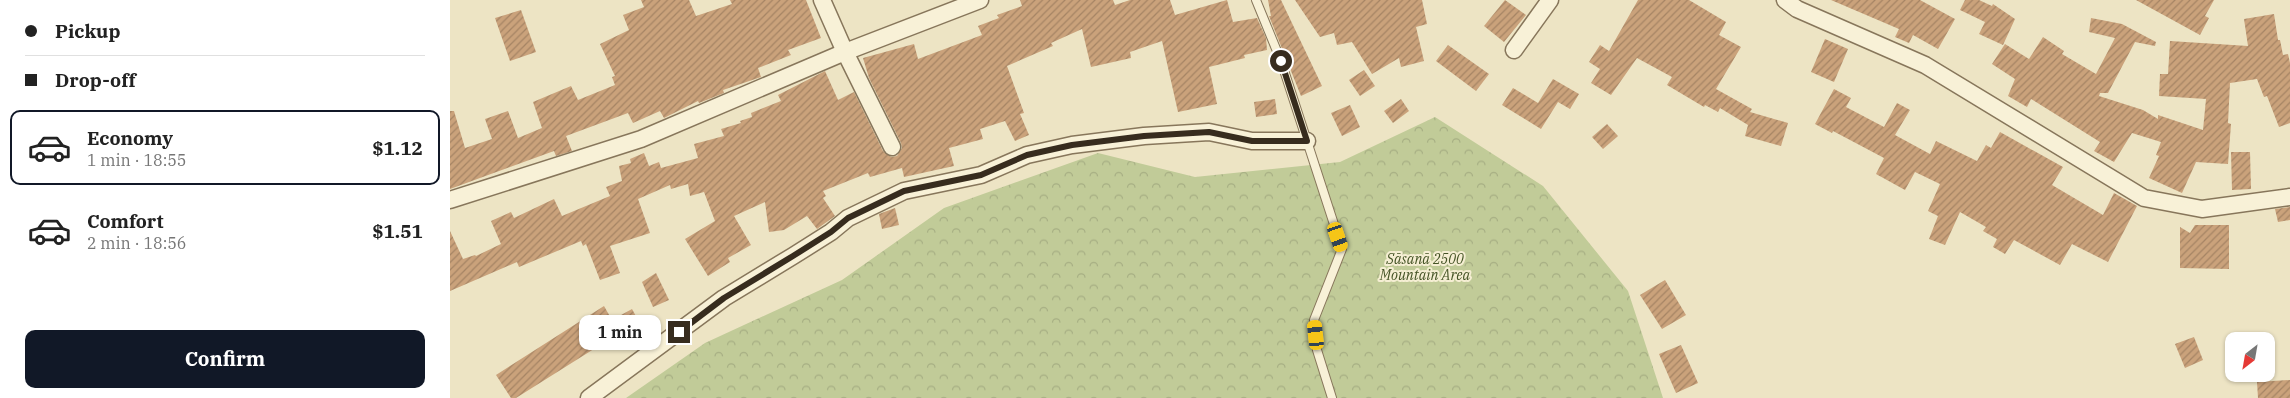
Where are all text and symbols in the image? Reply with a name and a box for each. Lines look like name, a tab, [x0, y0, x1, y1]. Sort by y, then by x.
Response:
text: Pickup	[55, 19, 120, 43]
route start	[1270, 50, 1292, 72]
text: Drop-off	[55, 68, 136, 92]
icon: car	[27, 125, 72, 170]
text: Economy	[87, 126, 173, 150]
text: $1.12	[372, 136, 423, 160]
text: 1 min · 18:55	[87, 150, 186, 170]
icon: car	[27, 208, 72, 253]
text: Comfort	[87, 209, 164, 233]
text: $1.51	[372, 219, 423, 243]
car	[1326, 220, 1349, 254]
text: 2 min · 18:56	[87, 233, 186, 253]
park label: Sāsanā 2500 Mountain Area	[1379, 250, 1471, 284]
callout: 1 min	[579, 314, 662, 350]
car	[1306, 319, 1325, 351]
route end	[668, 321, 690, 343]
text: 1 min	[598, 322, 642, 342]
button: Confirm	[25, 330, 425, 388]
north arrow	[2225, 332, 2275, 382]
map controls	[2225, 332, 2275, 382]

